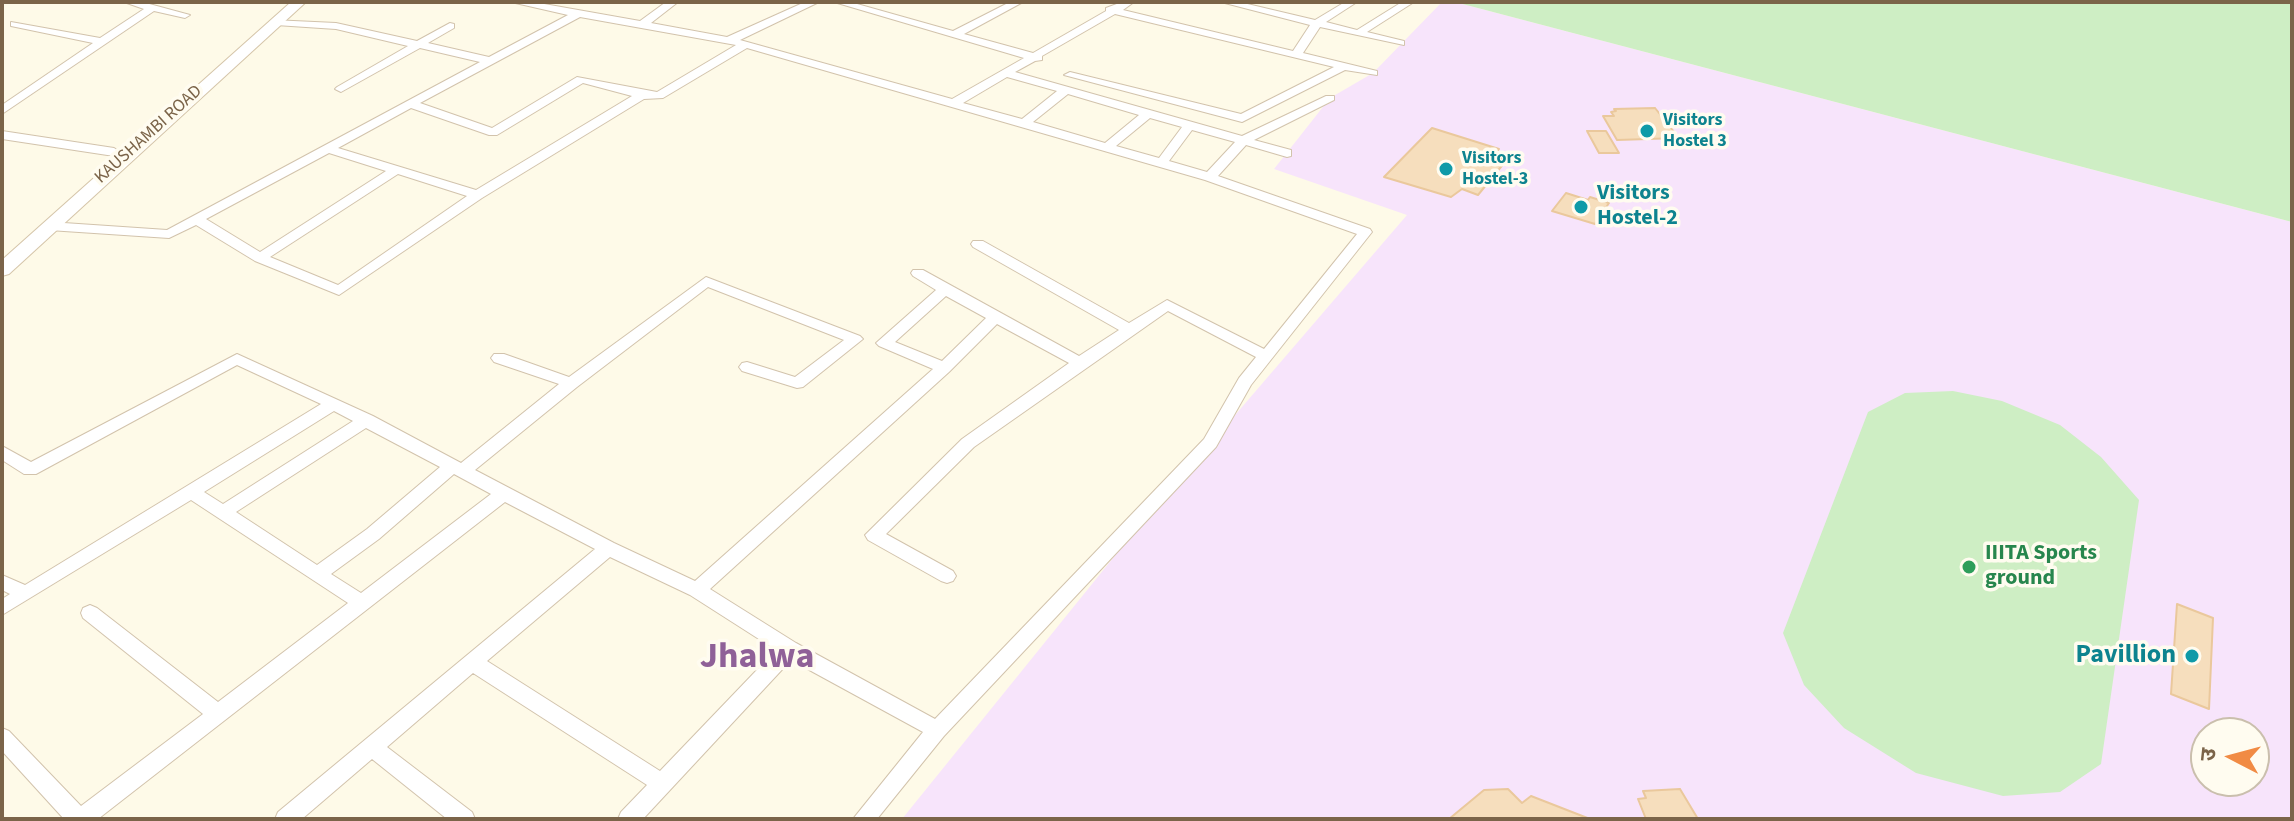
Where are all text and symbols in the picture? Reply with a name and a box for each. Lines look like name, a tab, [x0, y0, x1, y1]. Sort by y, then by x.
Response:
street label: KAUSHAMBI ROAD	[91, 81, 207, 189]
place label: Visitors Hostel 3	[1663, 110, 1727, 152]
marker: Visitors Hostel 3	[1638, 122, 1656, 140]
place label: Visitors Hostel-3	[1462, 148, 1528, 190]
marker: Visitors Hostel-3	[1437, 160, 1455, 178]
place label: Visitors Hostel-2	[1597, 181, 1678, 232]
marker: Visitors Hostel-2	[1572, 198, 1590, 216]
place label: IIITA Sports ground	[1985, 541, 2097, 592]
marker: IIITA Sports ground	[1960, 558, 1978, 576]
district label: Jhalwa	[700, 637, 814, 681]
place label: Pavillion	[2076, 640, 2176, 672]
marker: Pavillion	[2183, 647, 2201, 665]
north arrow	[2190, 717, 2270, 797]
text: उ	[2192, 747, 2225, 763]

